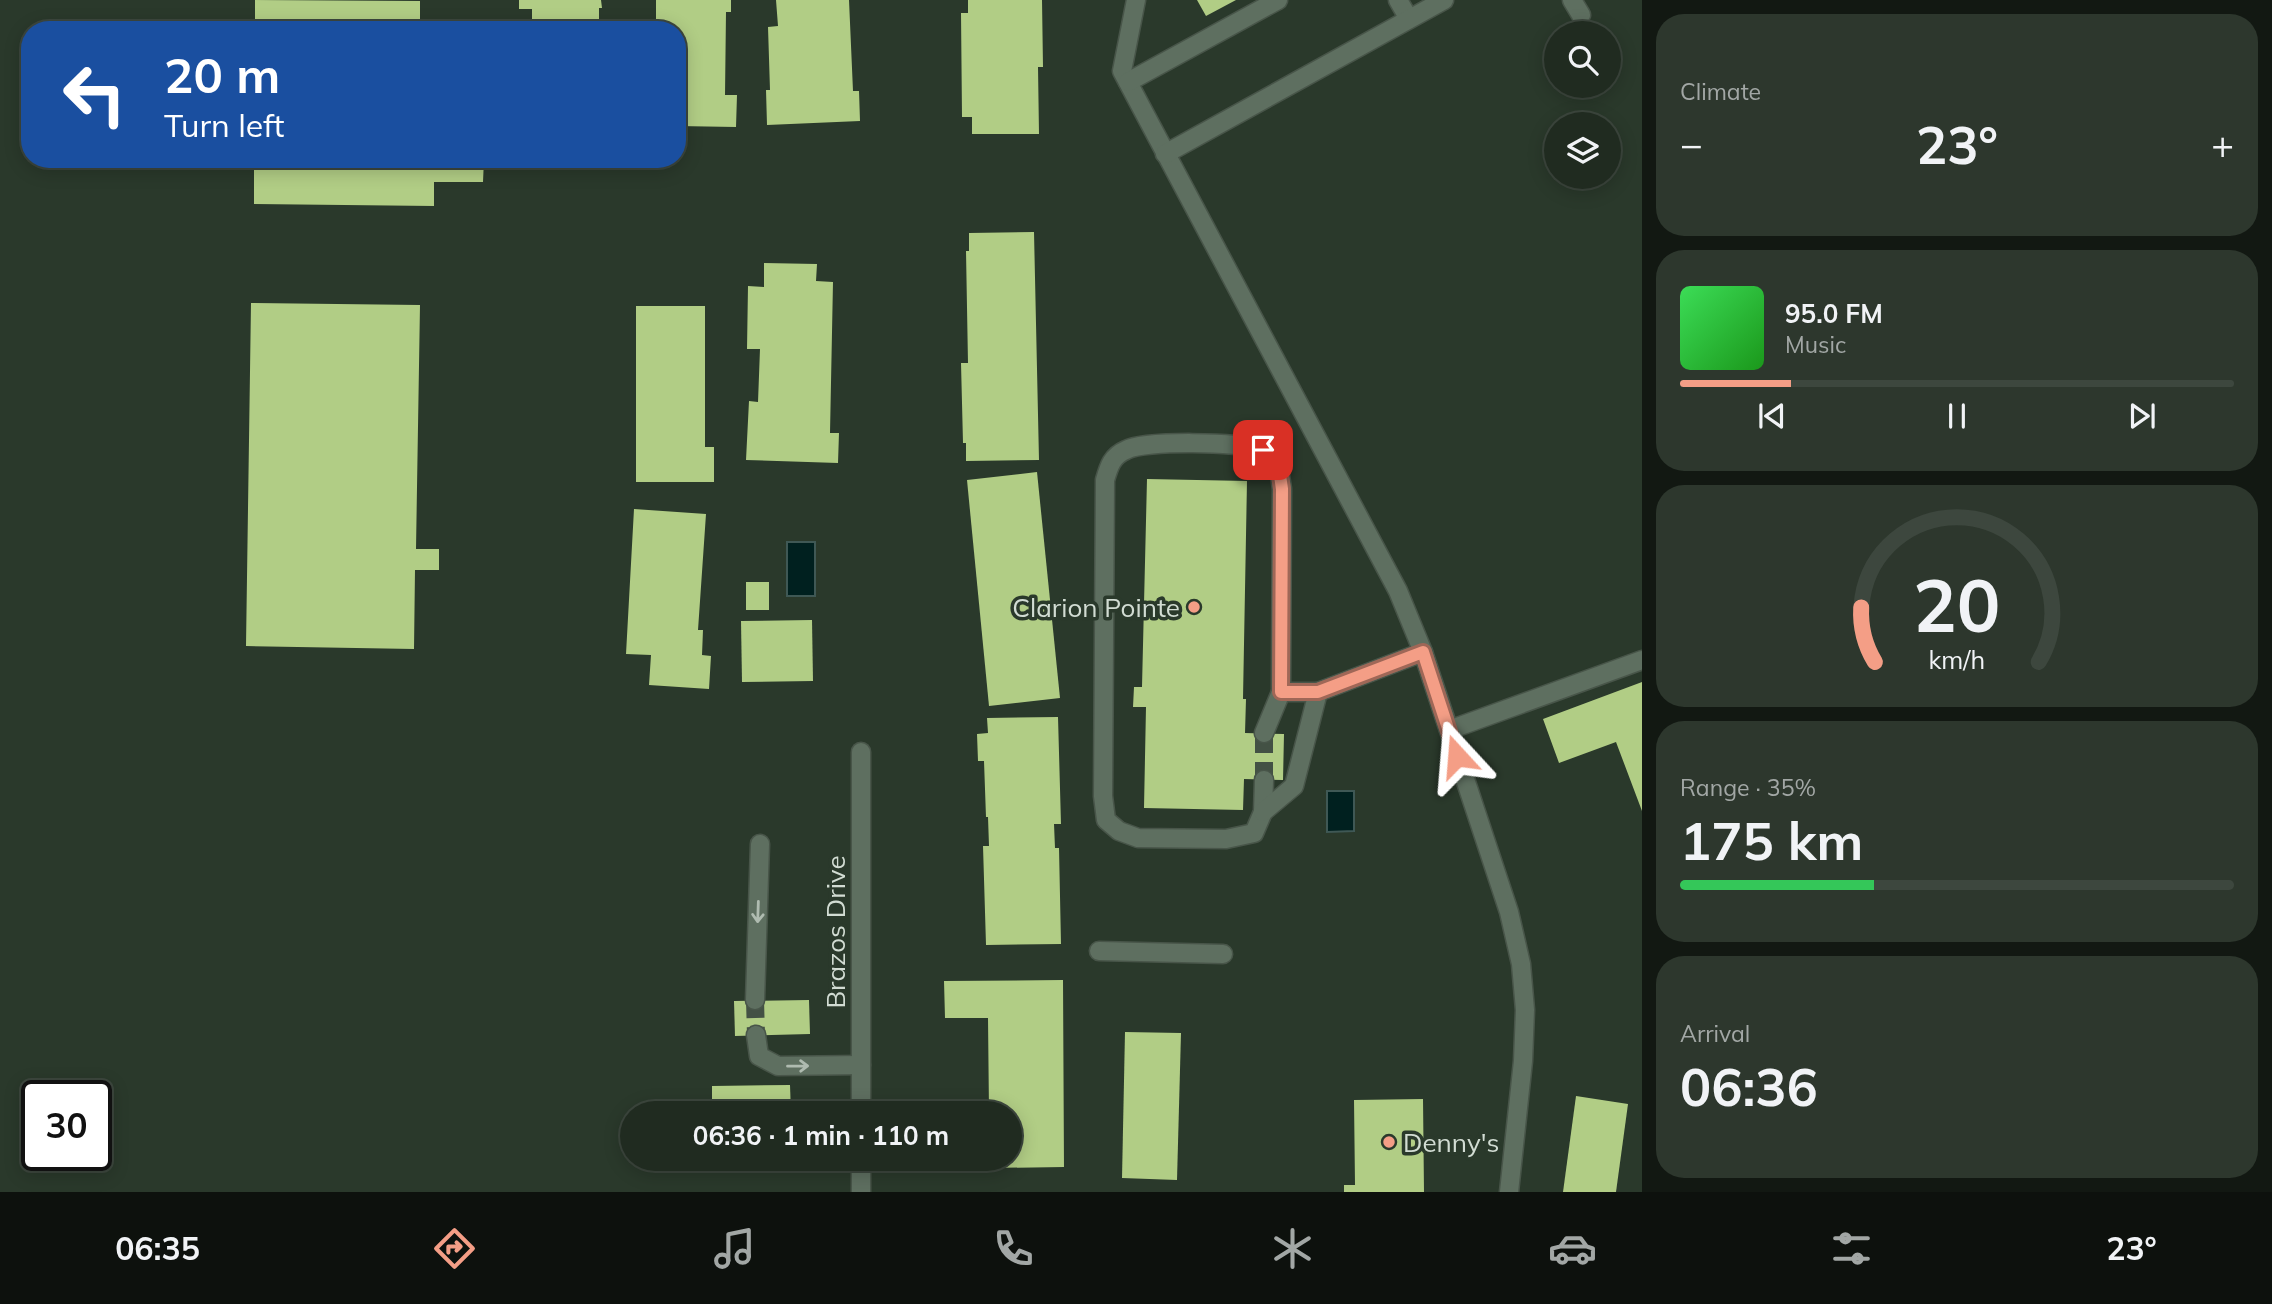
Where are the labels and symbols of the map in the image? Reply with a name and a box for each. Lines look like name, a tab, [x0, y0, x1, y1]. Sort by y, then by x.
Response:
pin	[1233, 420, 1293, 480]
place label: Clarion Pointe	[1012, 591, 1180, 624]
marker: Clarion Pointe	[1186, 599, 1202, 615]
position arrow	[1420, 719, 1494, 793]
street label: Brazos Drive	[819, 855, 852, 1009]
one-way arrow	[751, 900, 765, 923]
one-way arrow	[786, 1059, 809, 1073]
speed limit sign: 30	[21, 1080, 112, 1171]
place label: Denny's	[1403, 1126, 1499, 1159]
marker: Denny's	[1381, 1134, 1397, 1150]

